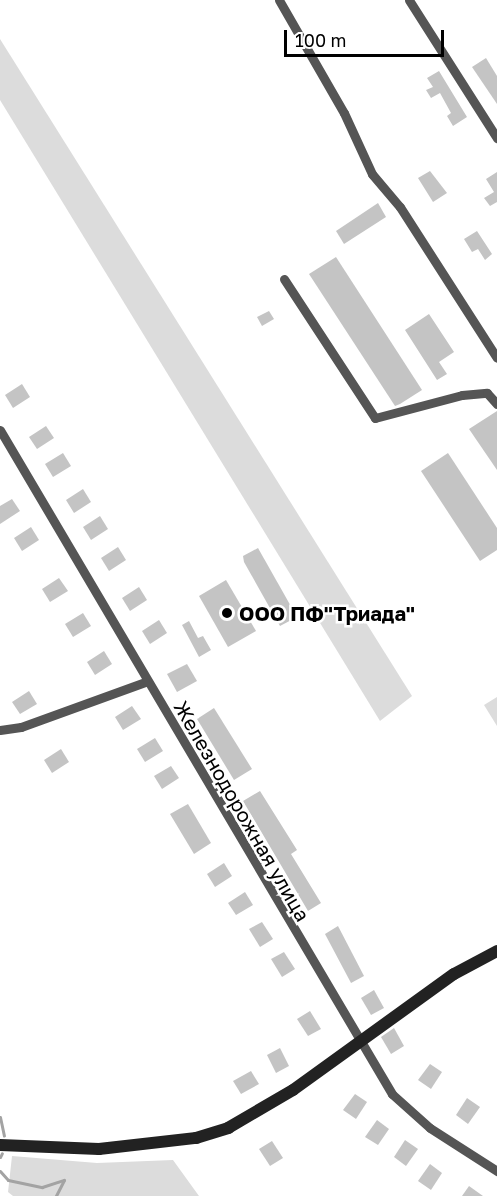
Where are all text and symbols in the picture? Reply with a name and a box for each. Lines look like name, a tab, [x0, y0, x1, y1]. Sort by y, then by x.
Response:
scale bar	[287, 18, 448, 56]
text: 100 m	[295, 29, 346, 51]
place label: ООО ПФ"Триада"	[239, 601, 415, 625]
marker: ООО ПФ"Триада"	[220, 606, 234, 620]
street label: Железнодорожная улица	[169, 697, 315, 925]

